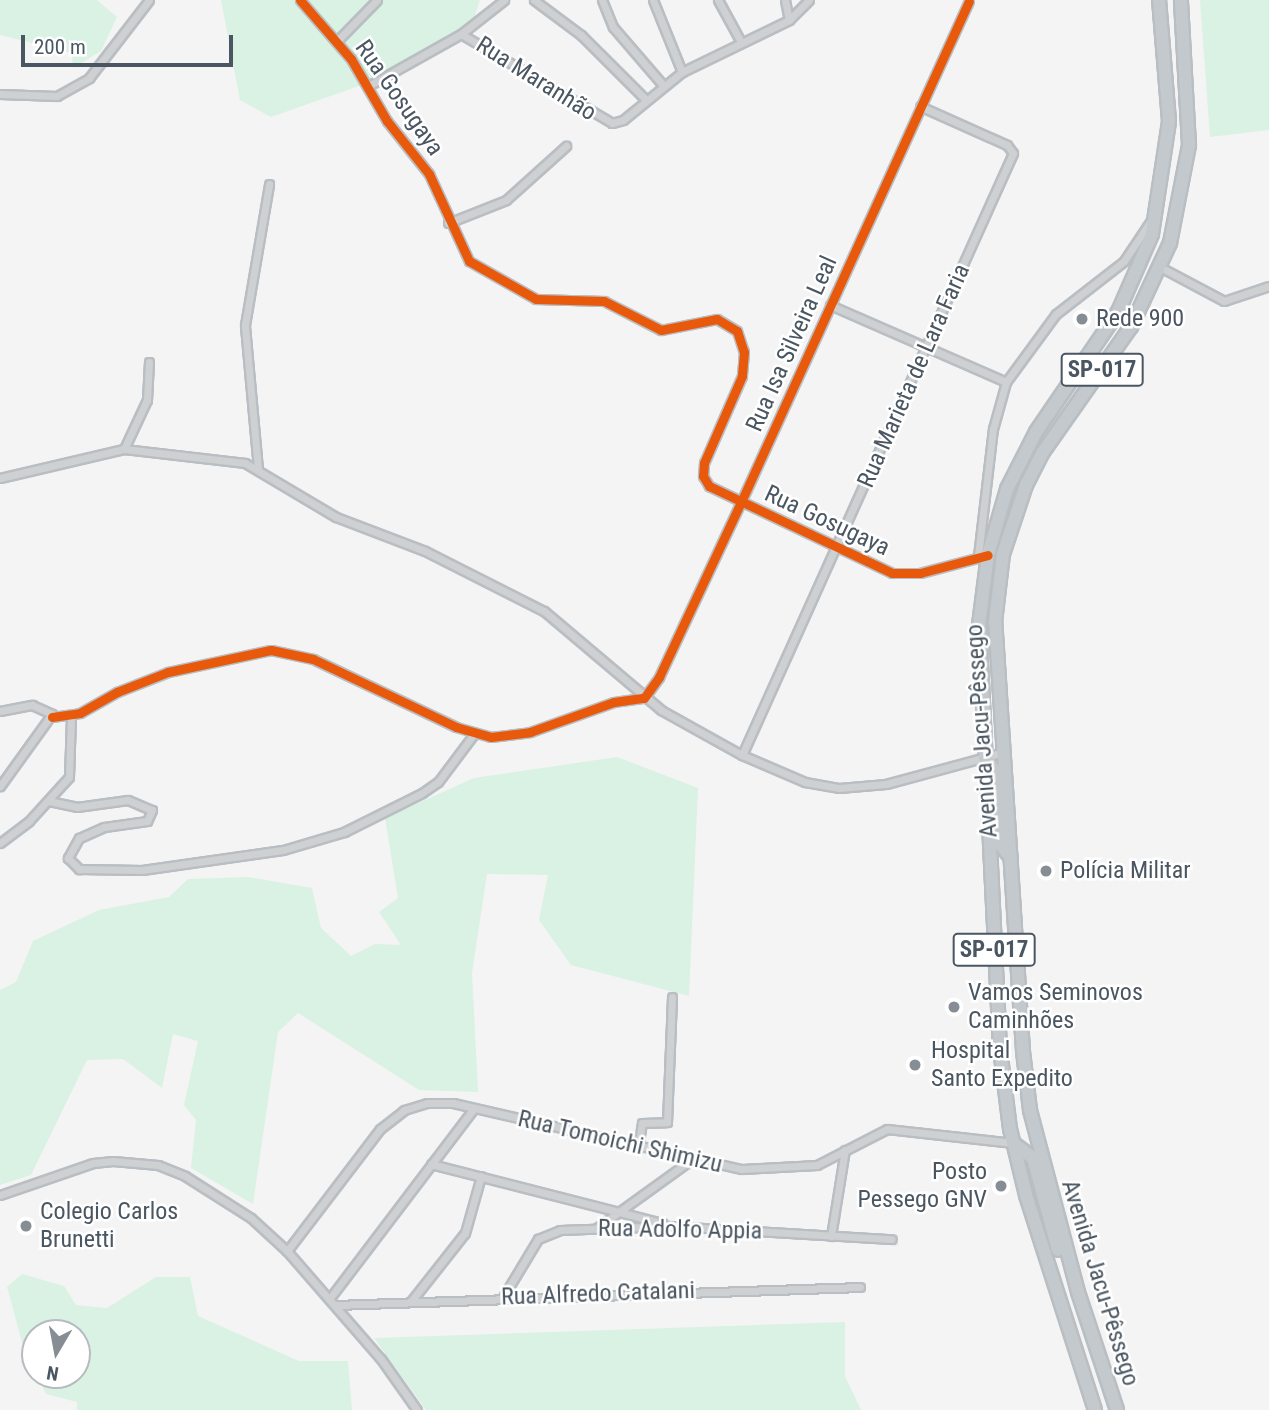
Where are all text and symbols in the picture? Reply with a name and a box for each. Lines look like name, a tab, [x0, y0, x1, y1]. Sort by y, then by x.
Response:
scale bar	[24, 21, 236, 65]
street label: Rua Maranhão	[471, 31, 601, 127]
text: 200 m	[34, 35, 86, 59]
street label: Rua Gosugaya	[349, 35, 449, 161]
street label: Rua Isa Silveira Leal	[740, 252, 844, 436]
street label: Rua Marieta de Lara Faria	[852, 260, 976, 492]
place label: Rede 900	[1096, 305, 1184, 333]
marker: Rede 900	[1074, 311, 1090, 327]
road number: SP-017	[1060, 350, 1144, 390]
street label: Rua Gosugaya	[760, 480, 894, 562]
street label: Avenida Jacu-Pêssego	[960, 623, 1004, 839]
place label: Polícia Militar	[1060, 857, 1191, 885]
marker: Polícia Militar	[1038, 863, 1054, 879]
road number: SP-017	[952, 931, 1036, 970]
place label: Vamos Seminovos Caminhões	[968, 979, 1143, 1035]
marker: Vamos Seminovos Caminhões	[946, 999, 962, 1015]
place label: Hospital Santo Expedito	[931, 1037, 1073, 1093]
marker: Hospital Santo Expedito	[905, 1055, 925, 1075]
street label: Rua Tomoichi Shimizu	[515, 1104, 725, 1180]
place label: Posto Pessego GNV	[858, 1158, 987, 1214]
street label: Avenida Jacu-Pêssego	[1055, 1177, 1145, 1389]
marker: Posto Pessego GNV	[993, 1178, 1009, 1194]
place label: Colegio Carlos Brunetti	[40, 1198, 178, 1254]
street label: Rua Adolfo Appia	[598, 1214, 762, 1246]
marker: Colegio Carlos Brunetti	[18, 1218, 34, 1234]
street label: Rua Alfredo Catalani	[501, 1276, 695, 1312]
north arrow	[21, 1319, 91, 1389]
text: N	[45, 1361, 60, 1386]

